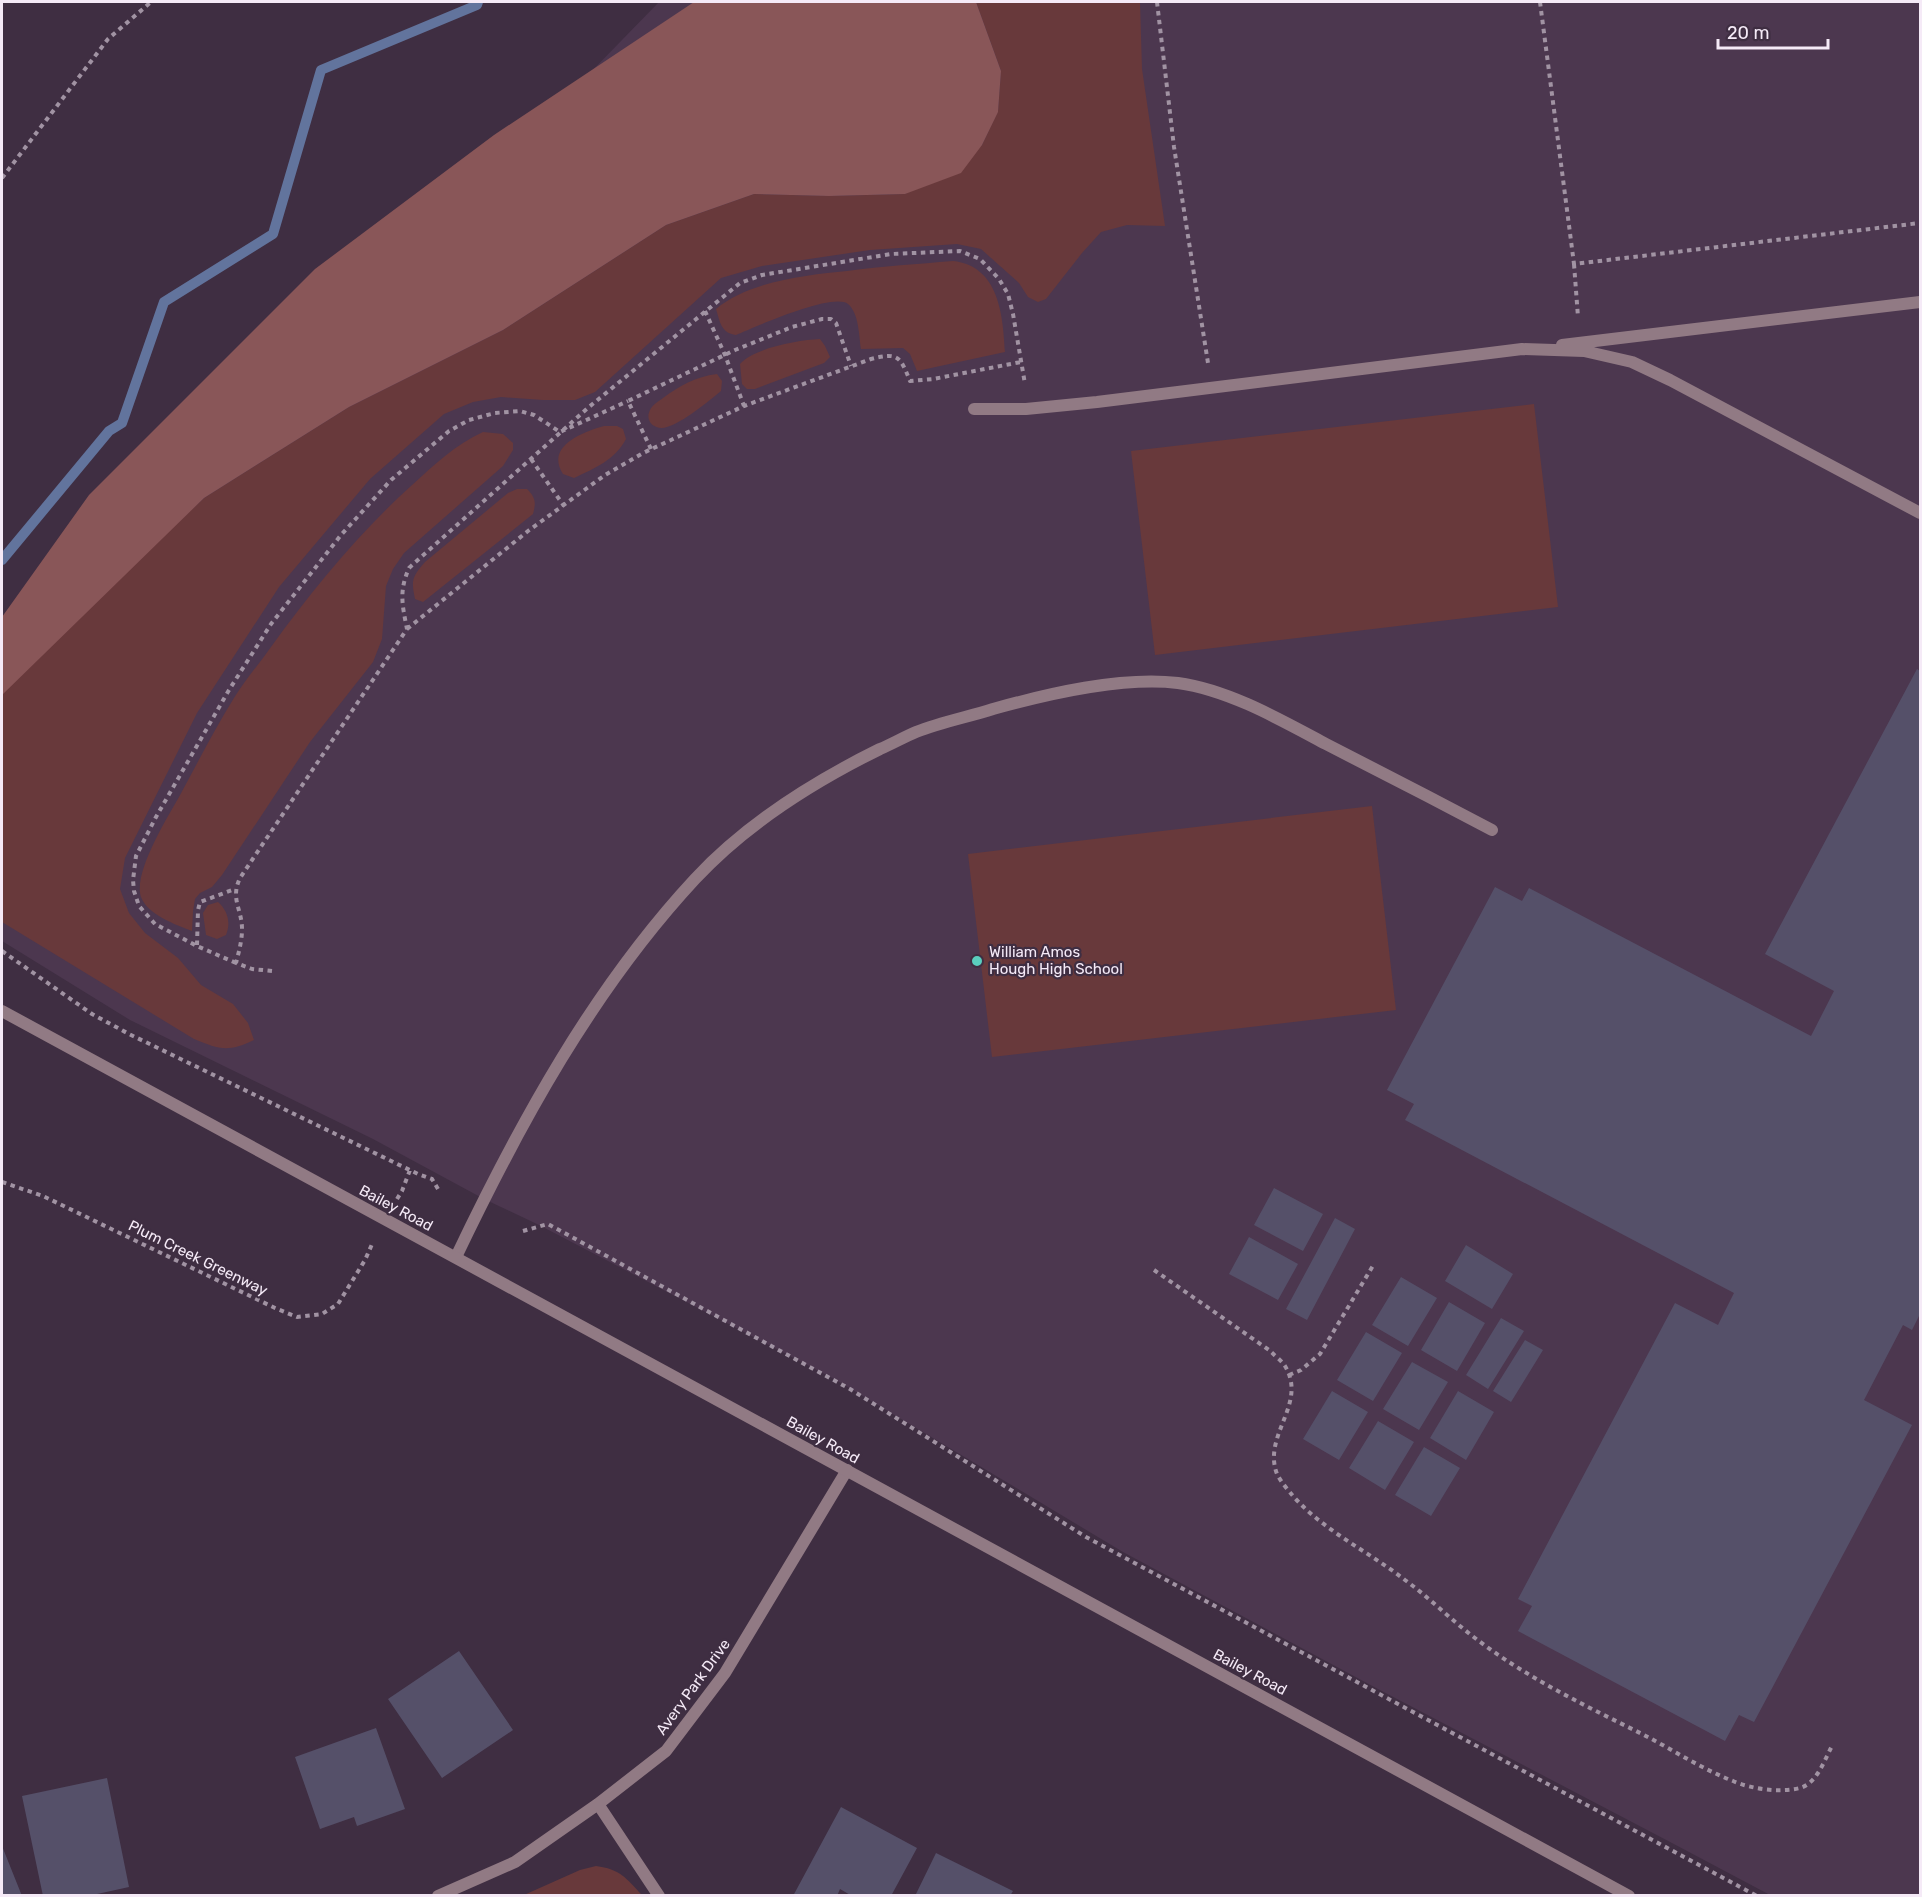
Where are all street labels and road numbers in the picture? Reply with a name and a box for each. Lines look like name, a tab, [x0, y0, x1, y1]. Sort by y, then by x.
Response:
street label: Bailey Road	[356, 1181, 436, 1235]
street label: Plum Creek Greenway	[125, 1216, 271, 1300]
street label: Bailey Road	[783, 1413, 863, 1467]
street label: Avery Park Drive	[652, 1636, 734, 1738]
street label: Bailey Road	[1210, 1645, 1290, 1699]

